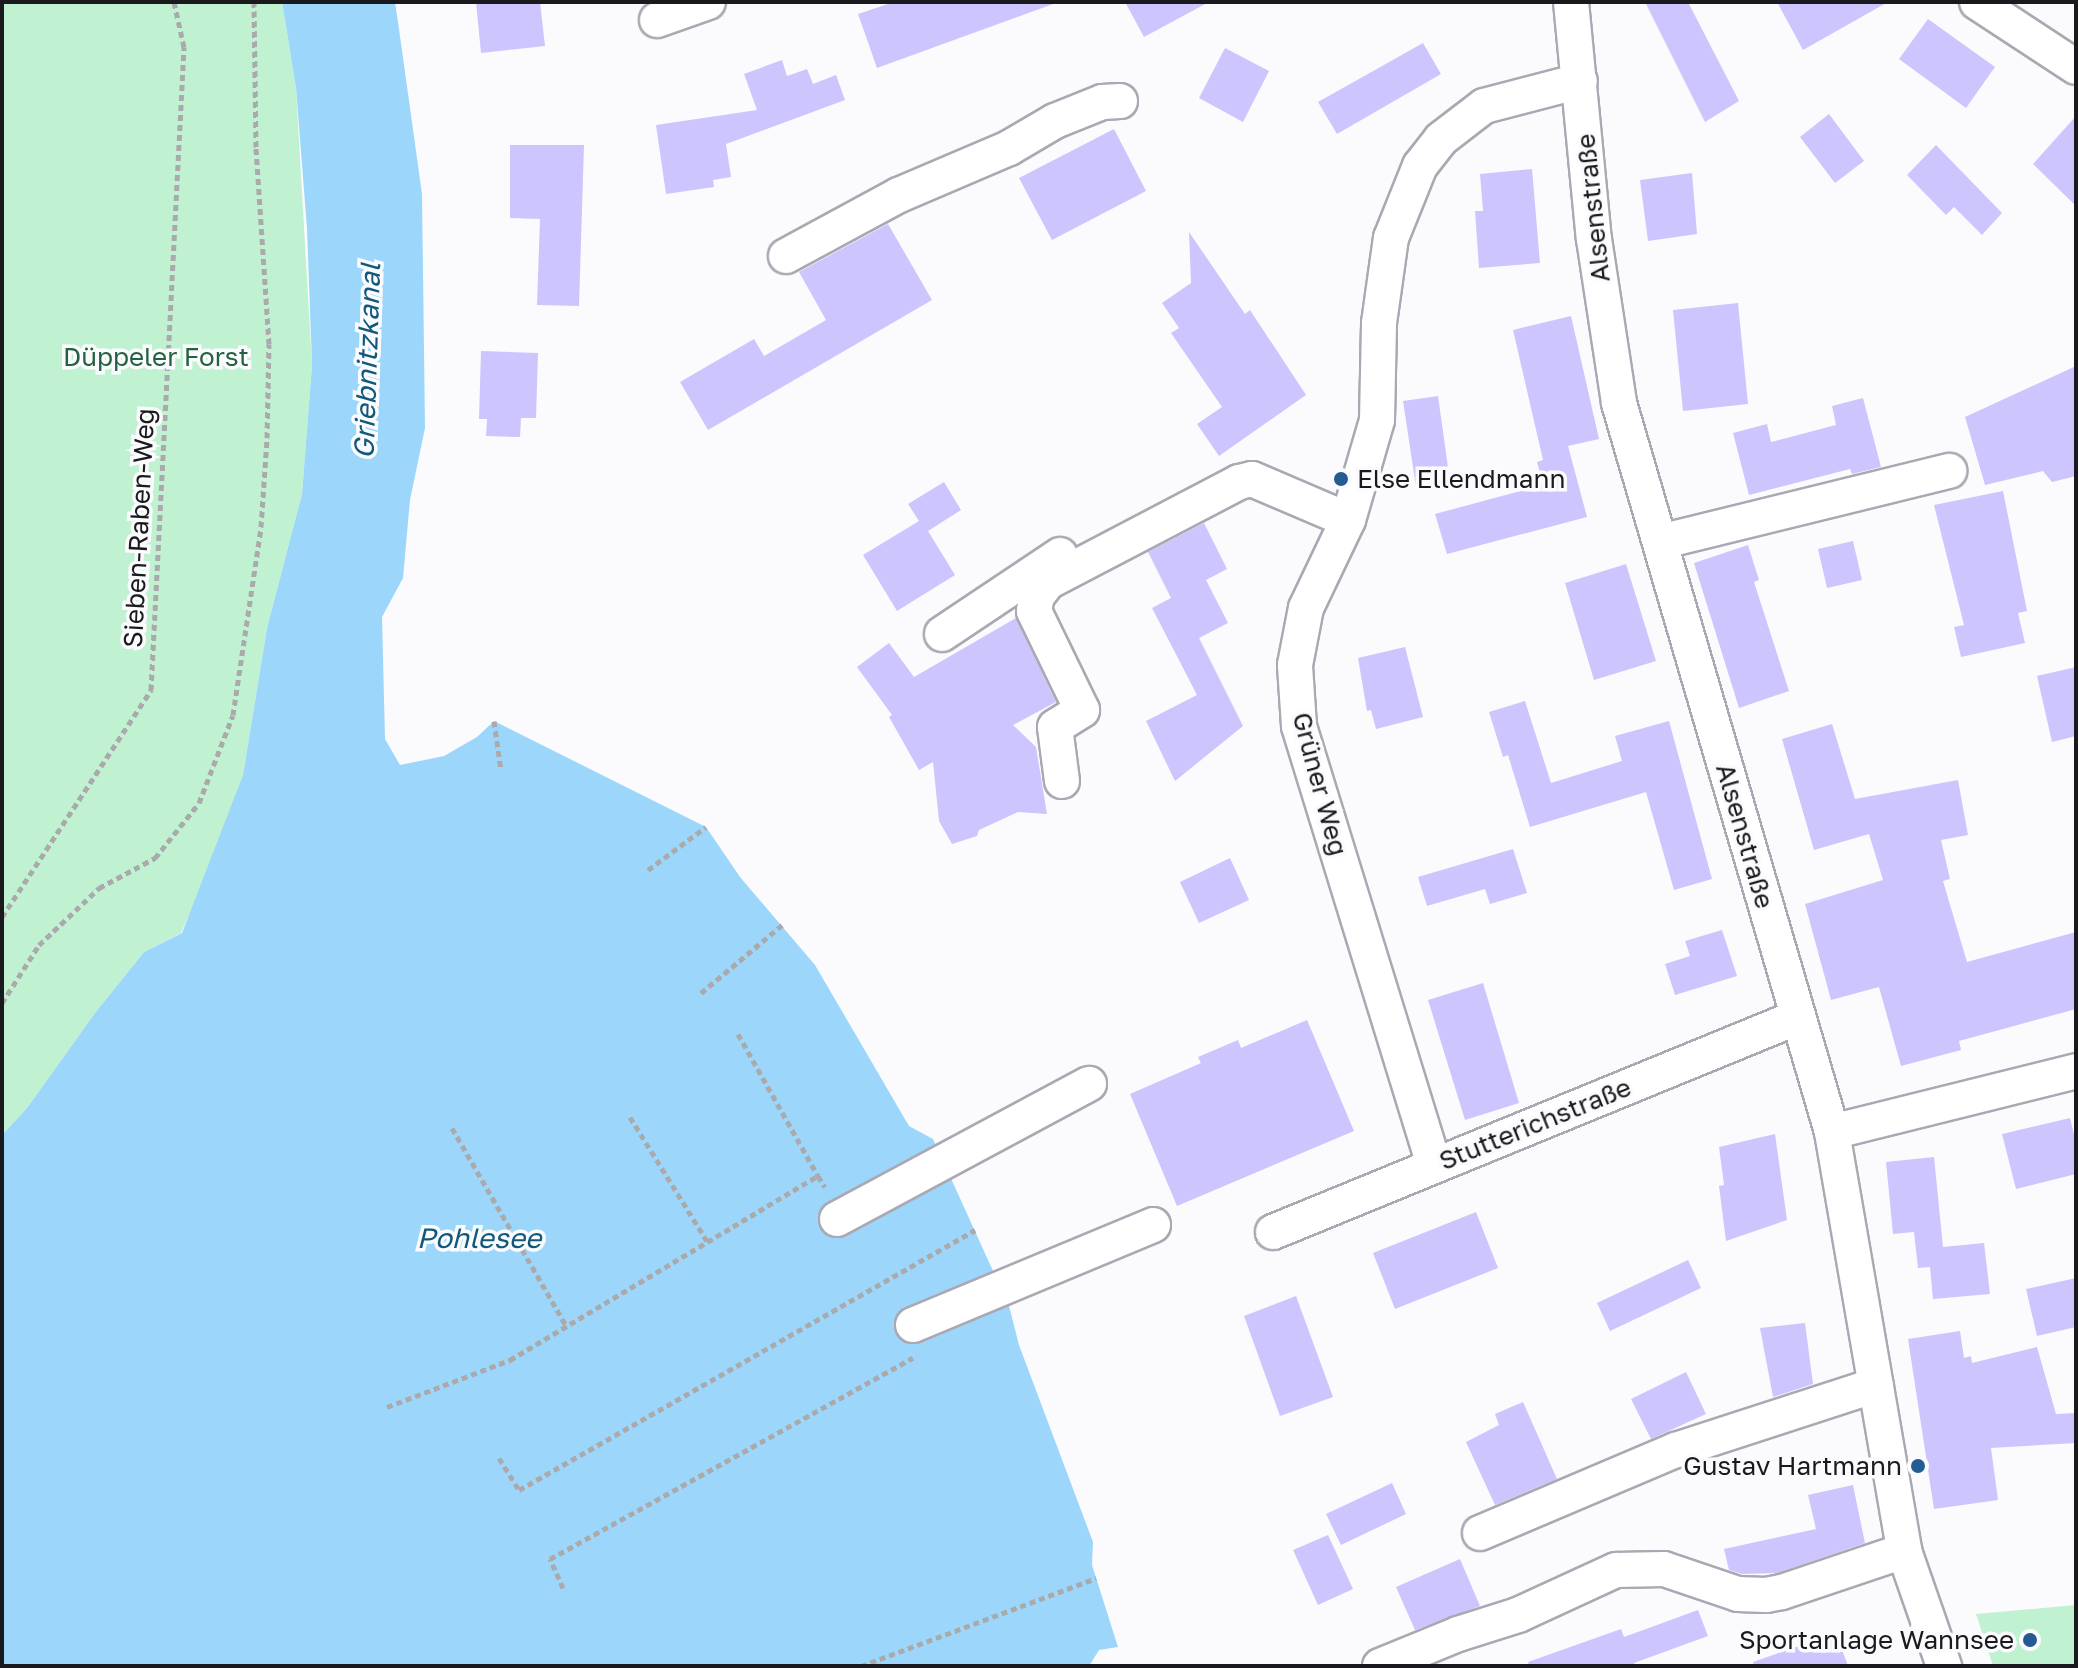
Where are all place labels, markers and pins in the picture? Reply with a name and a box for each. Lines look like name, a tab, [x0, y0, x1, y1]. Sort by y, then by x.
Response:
place label: Else Ellendmann	[1357, 463, 1566, 495]
marker: Else Ellendmann	[1332, 470, 1350, 488]
place label: Gustav Hartmann	[1683, 1450, 1902, 1482]
marker: Gustav Hartmann	[1909, 1457, 1927, 1475]
place label: Sportanlage Wannsee	[1739, 1624, 2014, 1656]
marker: Sportanlage Wannsee	[2021, 1631, 2039, 1649]

